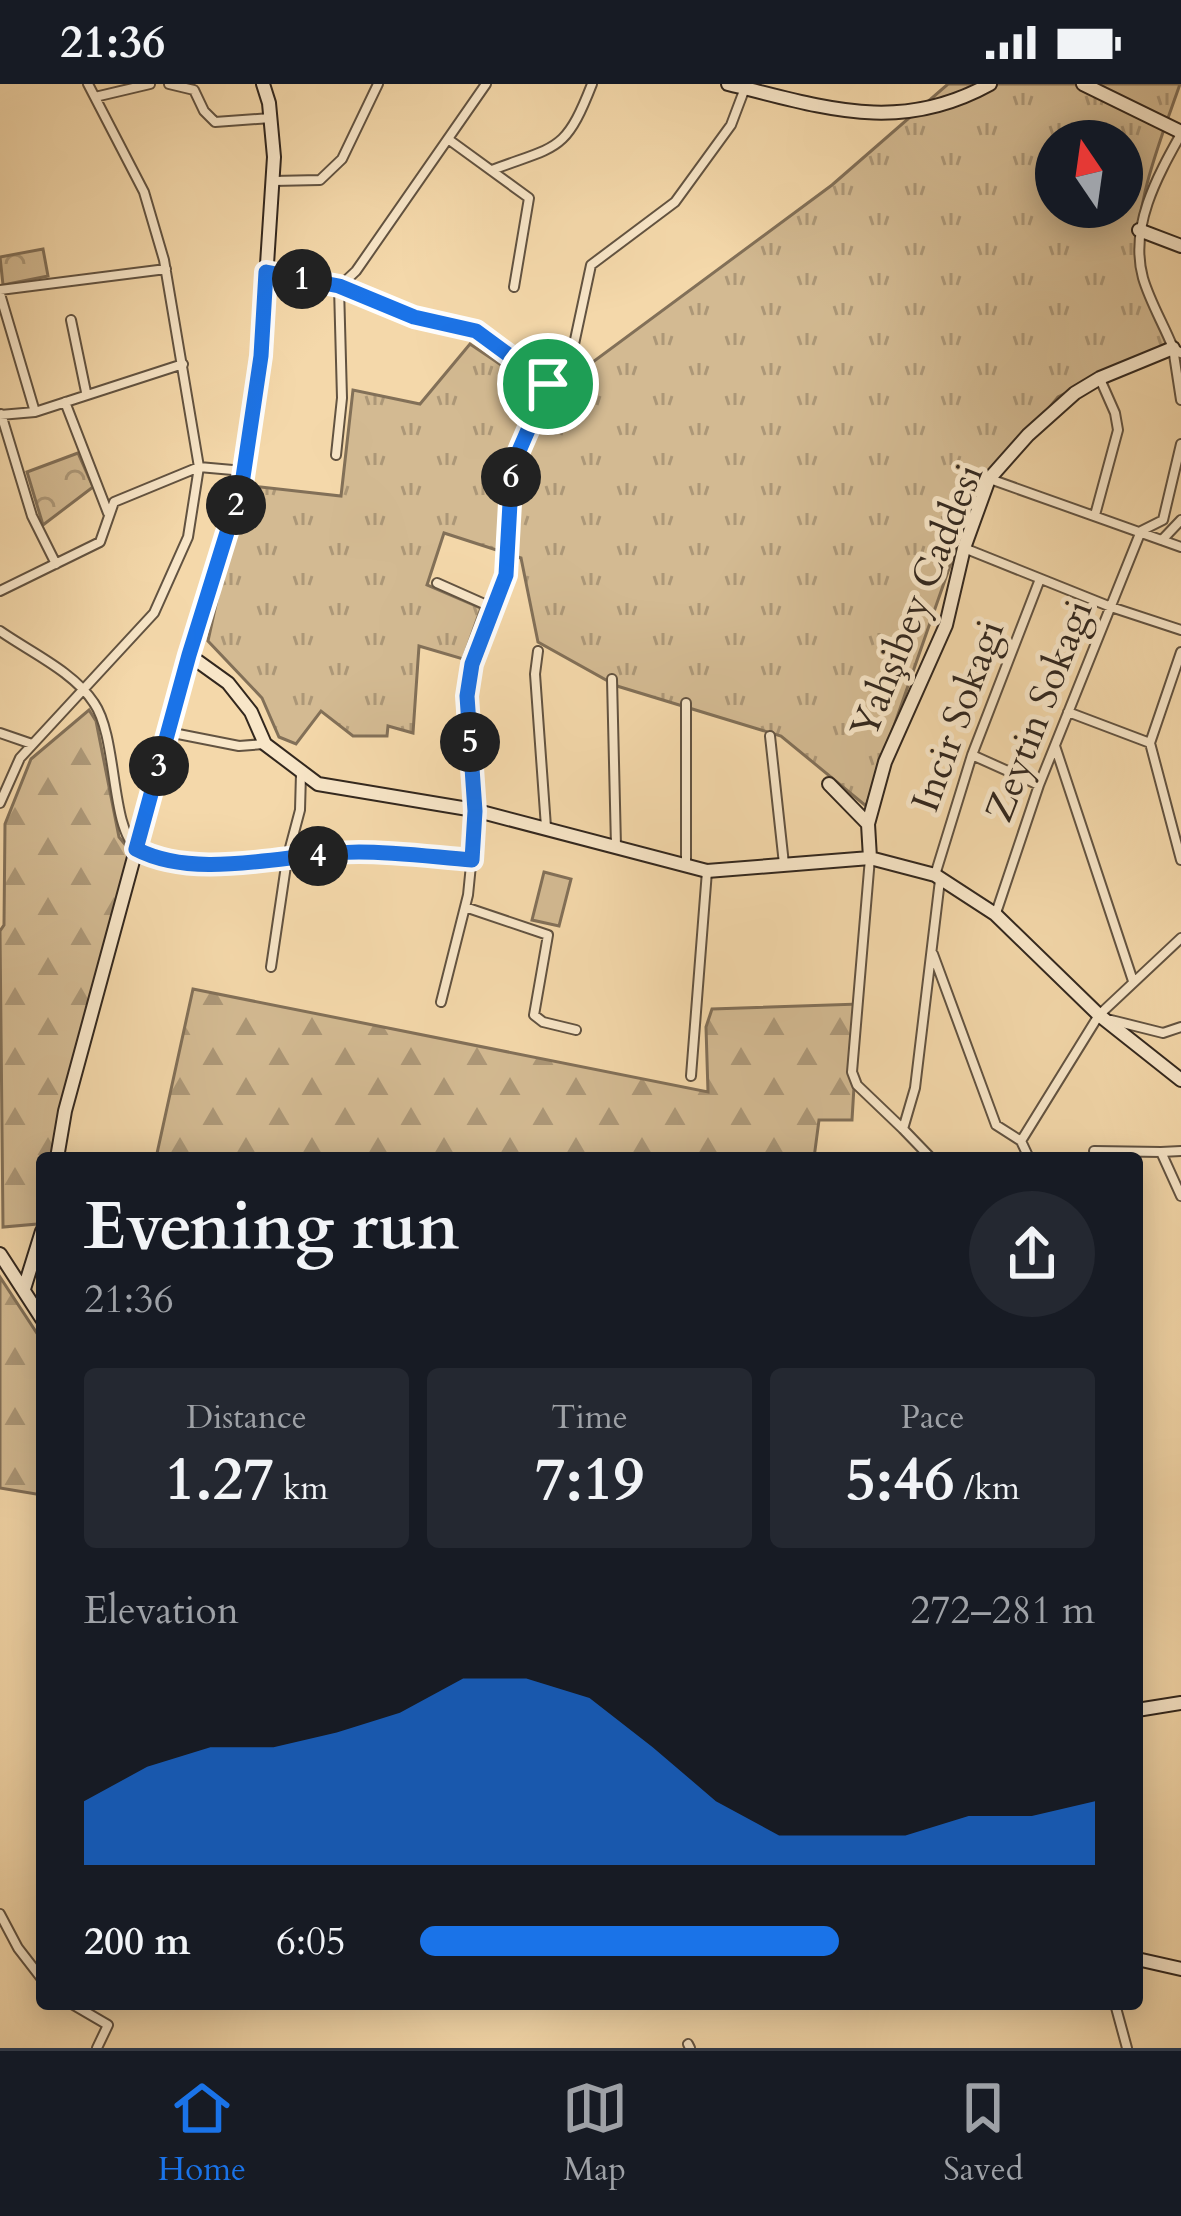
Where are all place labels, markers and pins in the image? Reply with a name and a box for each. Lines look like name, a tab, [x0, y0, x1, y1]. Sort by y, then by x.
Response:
pin: 1	[272, 249, 332, 309]
pin	[497, 333, 599, 435]
pin: 6	[481, 447, 541, 507]
pin: 2	[206, 475, 266, 535]
pin: 5	[440, 712, 500, 772]
pin: 3	[129, 736, 189, 796]
pin: 4	[288, 826, 348, 886]

